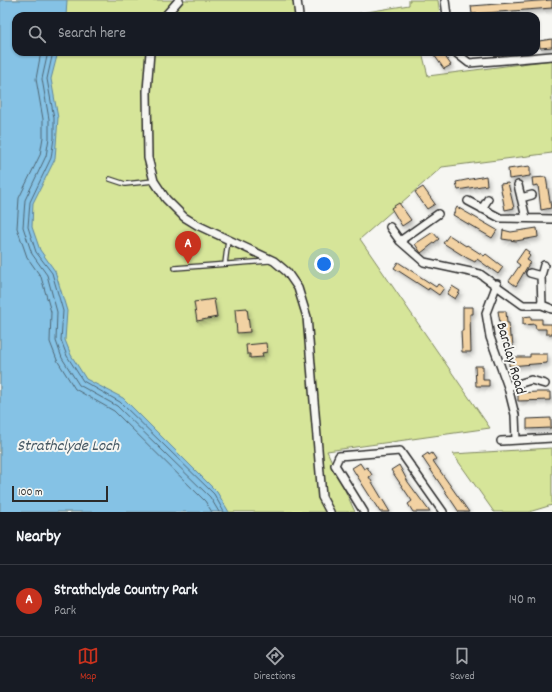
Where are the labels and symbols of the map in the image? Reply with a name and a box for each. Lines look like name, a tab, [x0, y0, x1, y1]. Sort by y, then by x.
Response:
pin: A	[175, 231, 201, 264]
your location	[314, 254, 334, 274]
street label: Barclay Road	[489, 320, 531, 397]
water label: Strathclyde Loch	[17, 435, 120, 458]
scale bar	[12, 484, 108, 503]

